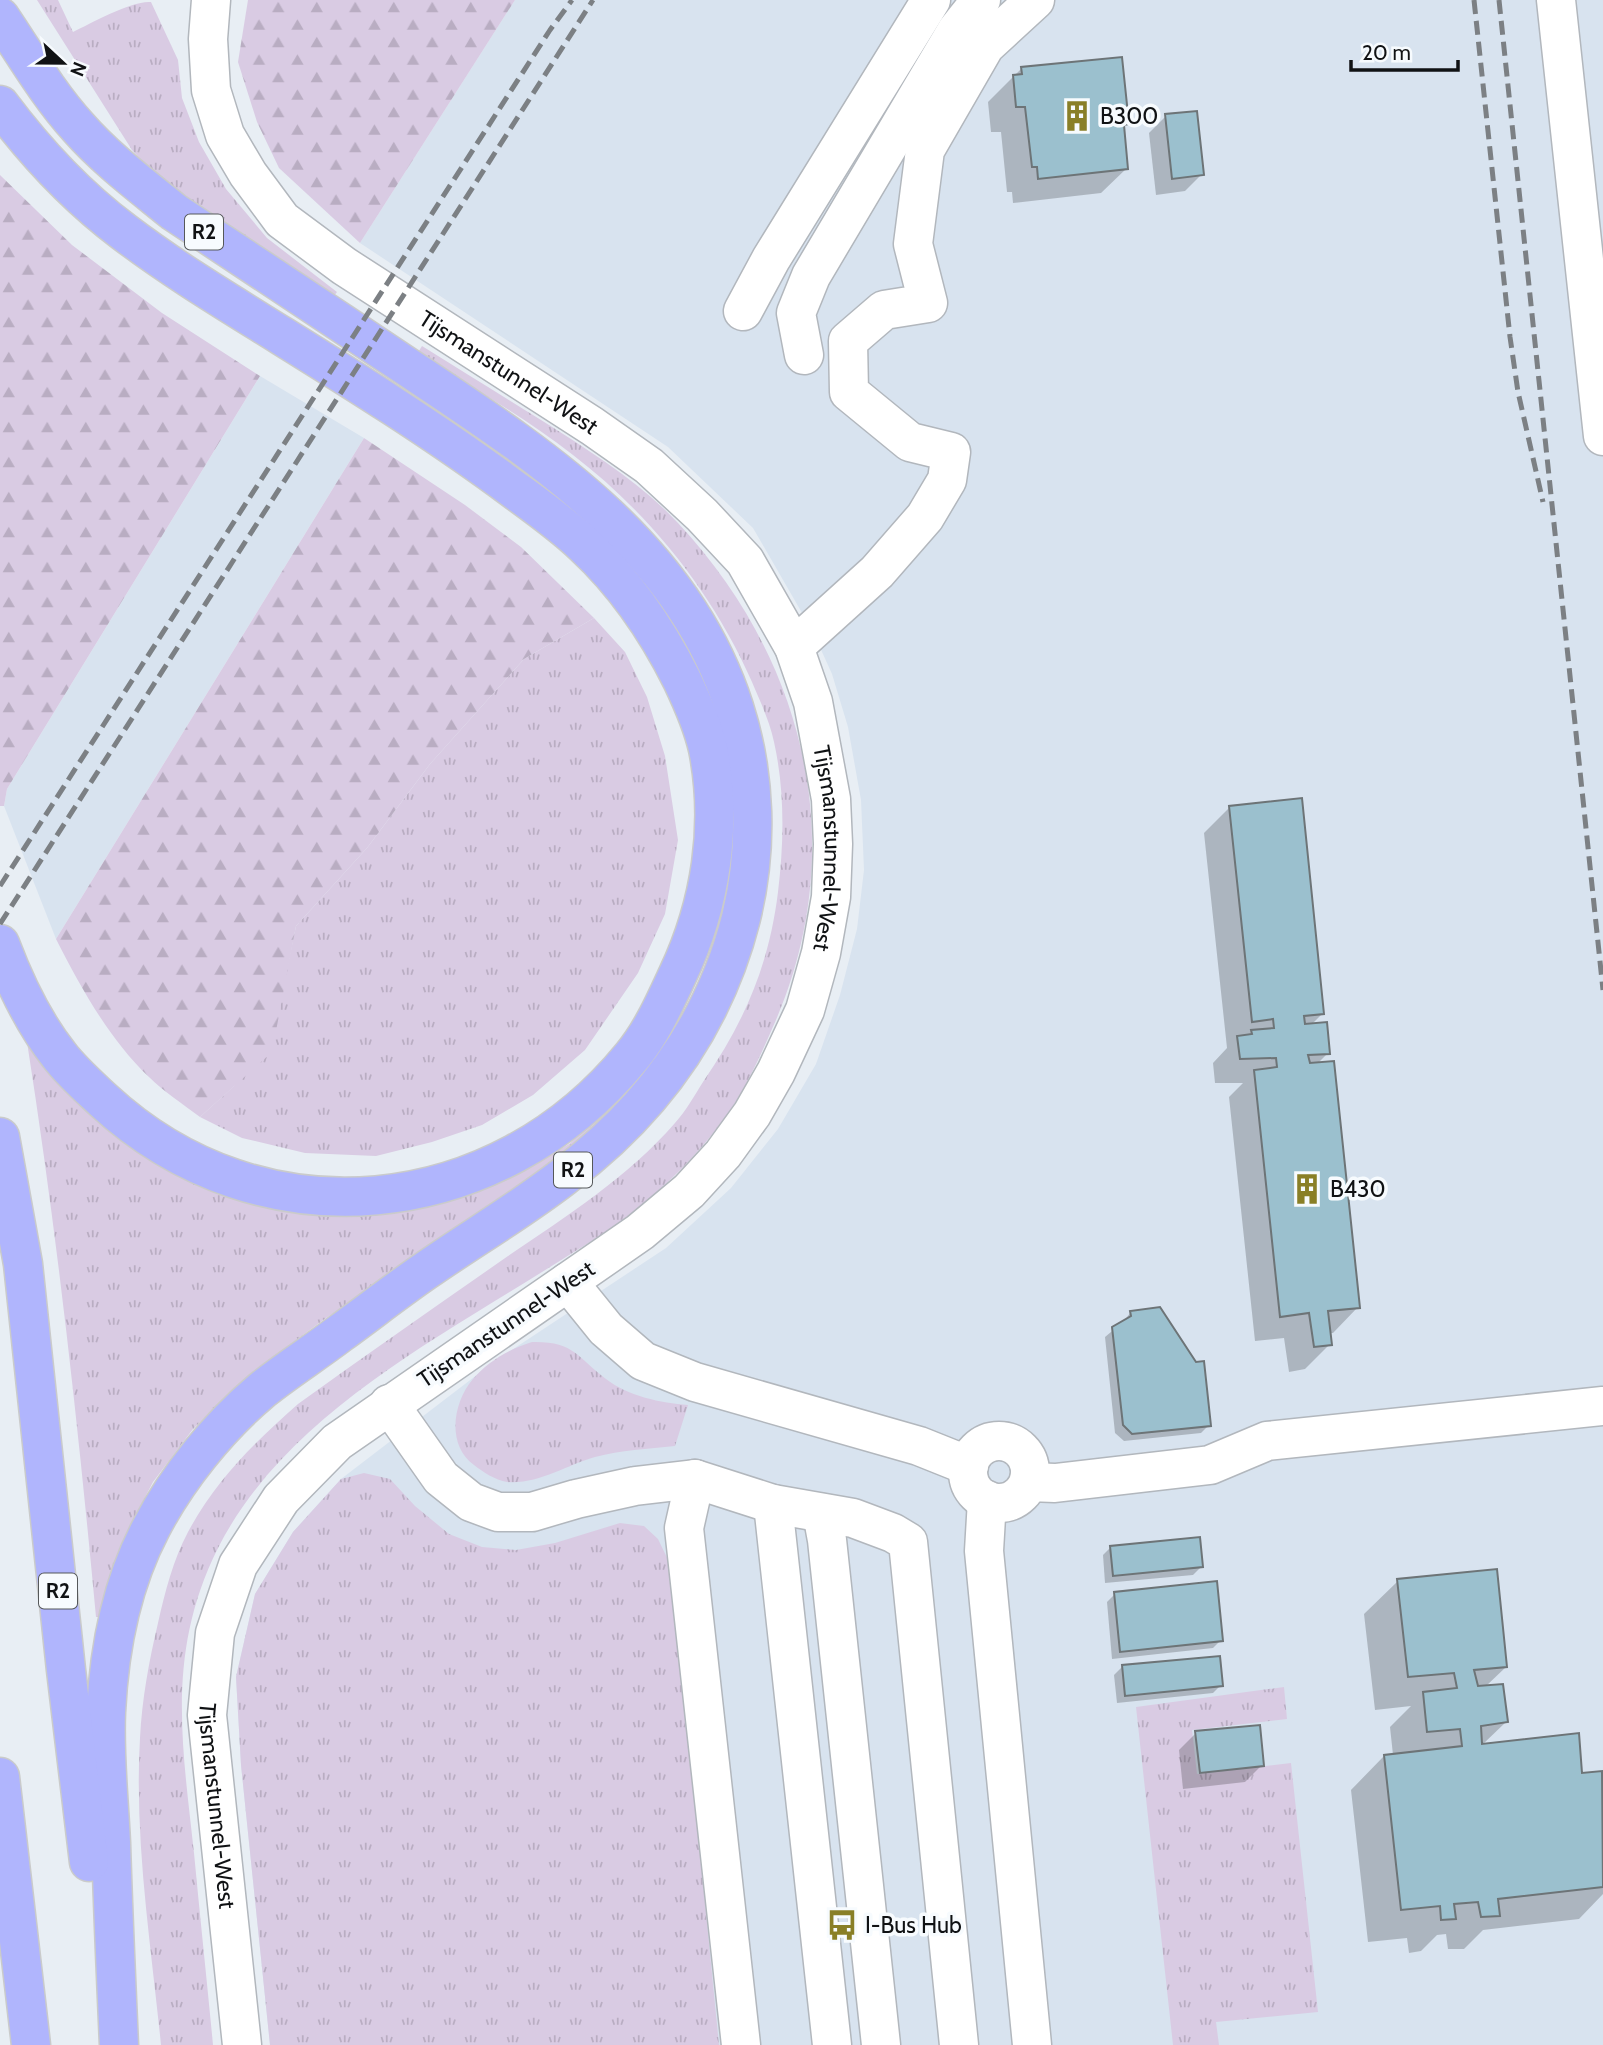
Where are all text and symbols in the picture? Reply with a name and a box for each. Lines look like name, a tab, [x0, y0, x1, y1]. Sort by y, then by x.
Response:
north arrow	[28, 28, 98, 98]
scale bar	[1351, 28, 1458, 72]
text: 20 m	[1362, 40, 1411, 65]
text: N	[65, 59, 91, 80]
building icon: B300	[1060, 99, 1094, 133]
place label: B300	[1100, 102, 1158, 130]
road number: R2	[185, 215, 223, 250]
street label: Tijsmanstunnel-West	[414, 304, 604, 440]
street label: Tijsmanstunnel-West	[807, 743, 847, 954]
road number: R2	[554, 1152, 592, 1188]
building icon: B430	[1290, 1172, 1324, 1206]
place label: B430	[1330, 1175, 1386, 1203]
street label: Tijsmanstunnel-West	[412, 1254, 600, 1394]
road number: R2	[39, 1574, 77, 1608]
street label: Tijsmanstunnel-West	[193, 1701, 241, 1910]
bus stop icon: I-Bus Hub	[825, 1908, 859, 1942]
place label: I-Bus Hub	[865, 1911, 962, 1939]

